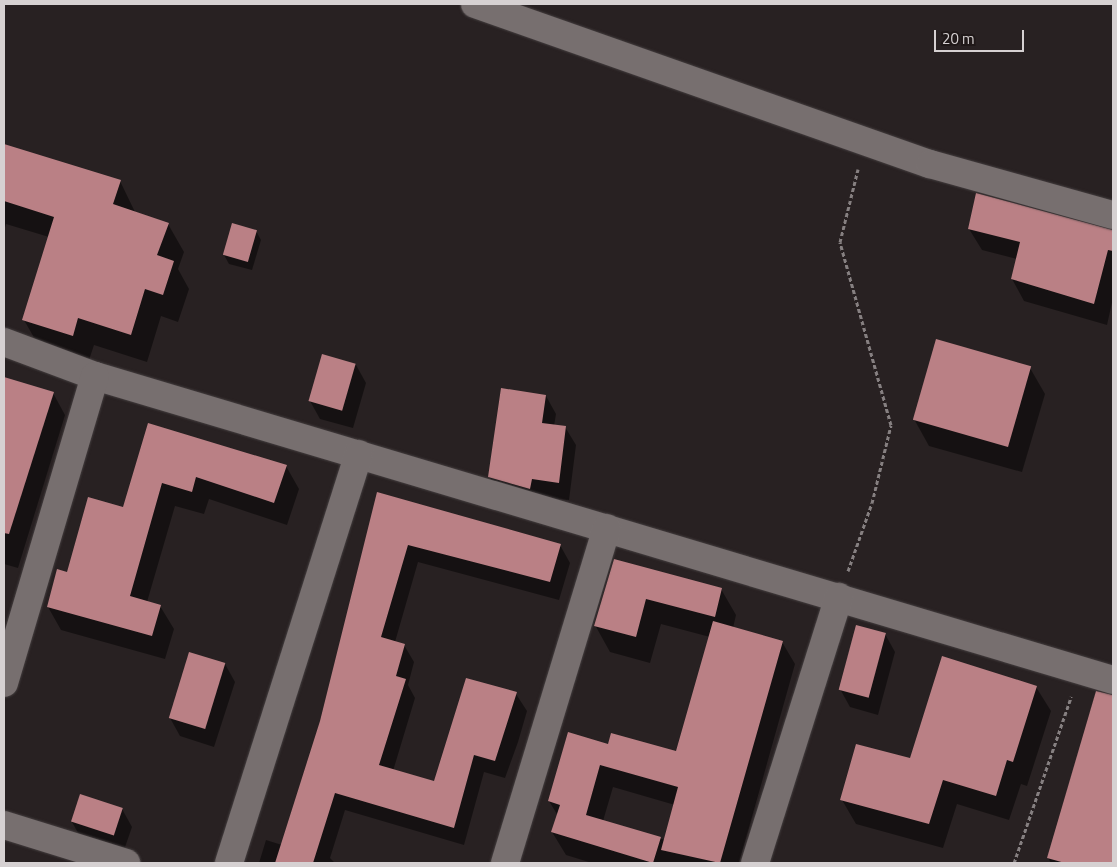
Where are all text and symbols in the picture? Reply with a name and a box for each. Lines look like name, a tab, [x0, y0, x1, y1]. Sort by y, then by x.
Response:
scale bar	[937, 20, 1027, 52]
text: 20 m	[942, 27, 975, 50]

